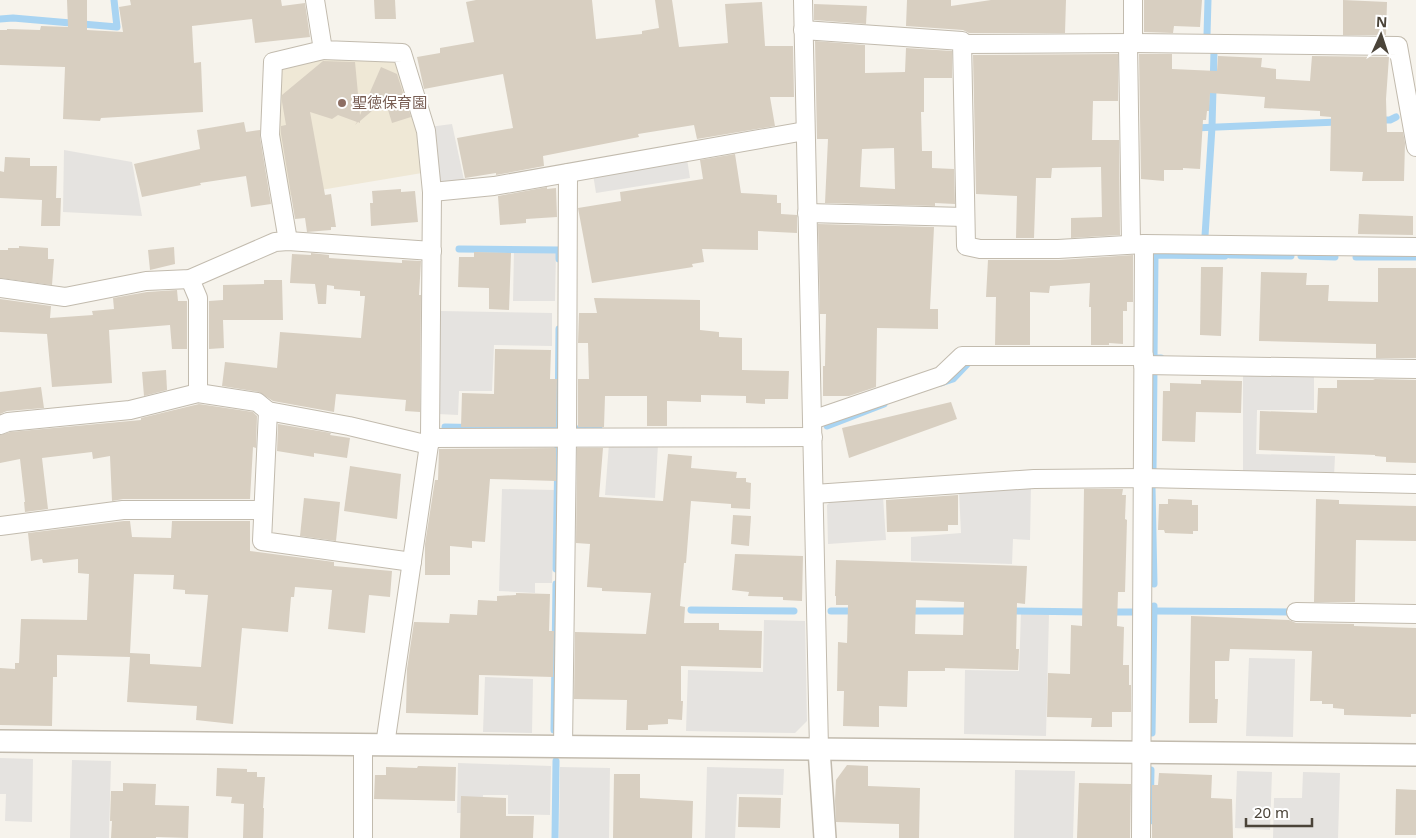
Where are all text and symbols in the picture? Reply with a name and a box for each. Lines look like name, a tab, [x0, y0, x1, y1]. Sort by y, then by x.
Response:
north arrow	[1356, 10, 1406, 60]
text: N	[1376, 12, 1388, 31]
place label: 聖徳保育園	[352, 92, 427, 112]
marker: 聖徳保育園	[336, 97, 348, 109]
scale bar	[1246, 796, 1312, 828]
text: 20 m	[1254, 802, 1289, 822]

